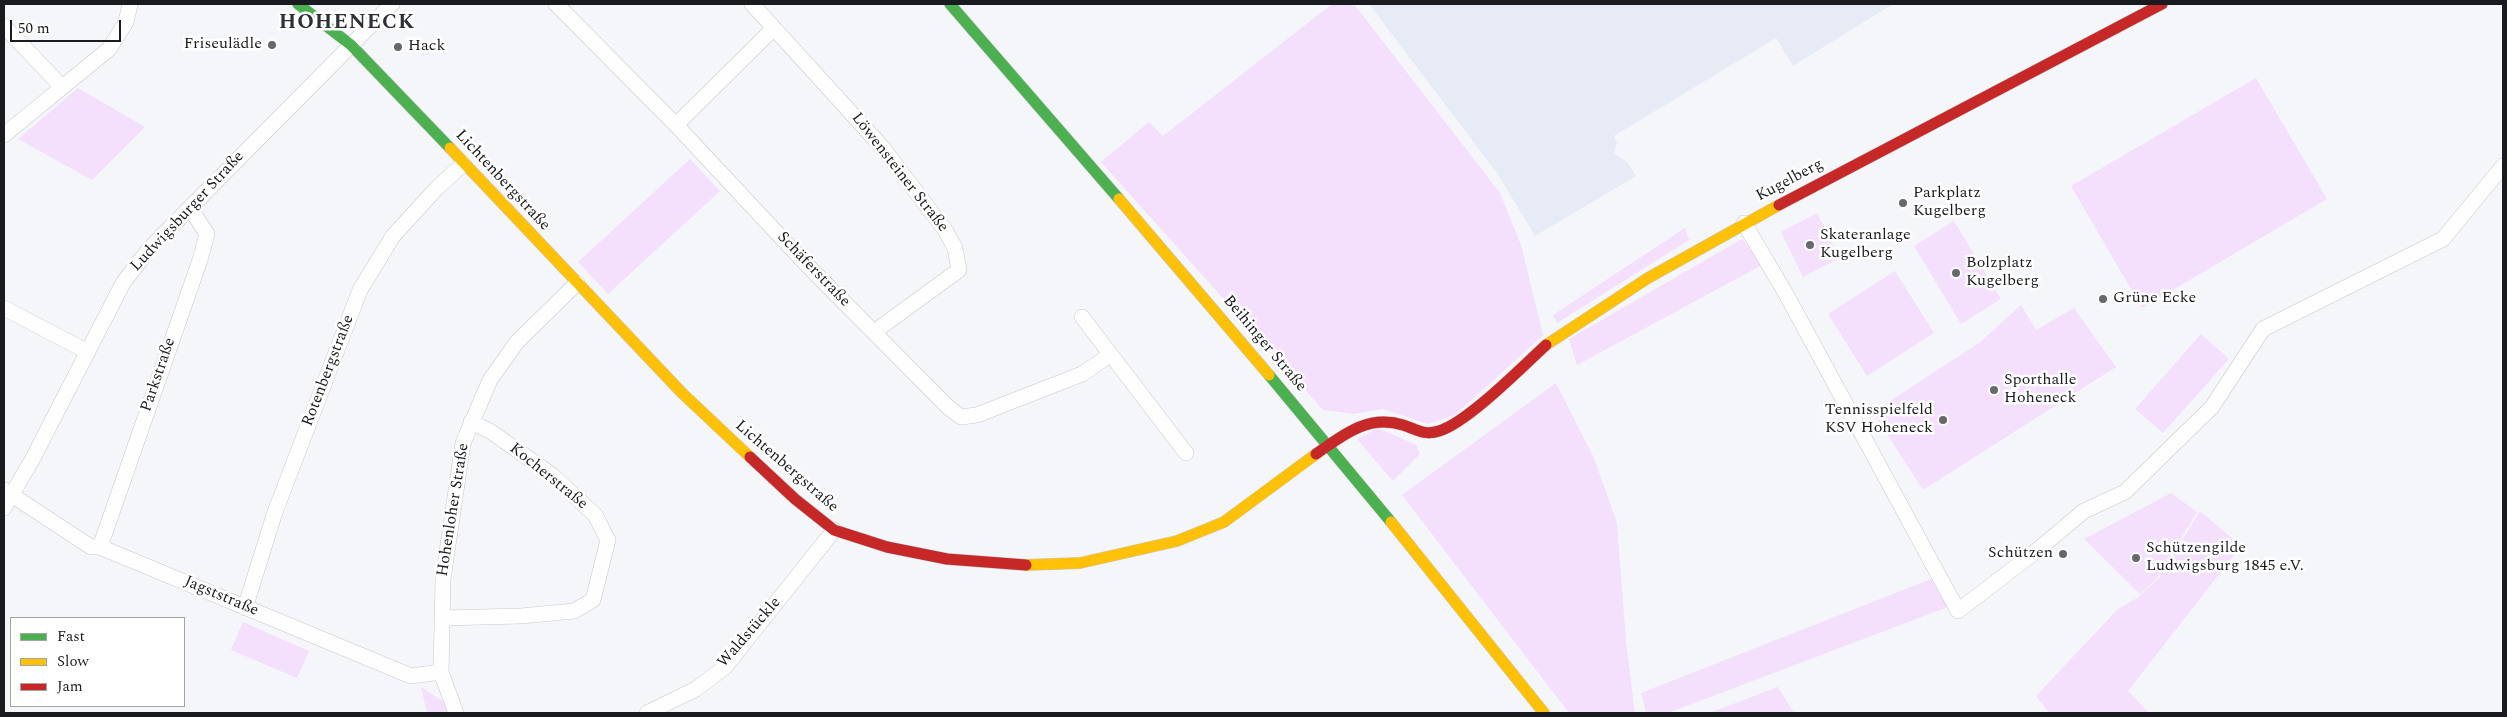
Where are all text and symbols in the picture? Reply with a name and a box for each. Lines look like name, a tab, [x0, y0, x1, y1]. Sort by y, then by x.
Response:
scale bar	[12, 10, 124, 42]
district label: HOHENECK	[278, 11, 416, 37]
text: 50 m	[18, 17, 50, 40]
place label: Friseulädle	[184, 35, 262, 55]
place label: Hack	[408, 37, 445, 57]
marker: Friseulädle	[266, 39, 278, 51]
marker: Hack	[392, 41, 404, 53]
street label: Löwensteiner Straße	[846, 109, 952, 237]
street label: Lichtenbergstraße	[450, 127, 554, 235]
street label: Ludwigsburger Straße	[127, 148, 249, 276]
street label: Kugelberg	[1753, 155, 1827, 207]
place label: Parkplatz Kugelberg	[1913, 184, 1986, 222]
marker: Parkplatz Kugelberg	[1897, 197, 1909, 209]
place label: Skateranlage Kugelberg	[1820, 226, 1911, 264]
street label: Schäferstraße	[772, 228, 854, 312]
marker: Skateranlage Kugelberg	[1804, 239, 1816, 251]
place label: Bolzplatz Kugelberg	[1966, 254, 2039, 292]
marker: Bolzplatz Kugelberg	[1950, 267, 1962, 279]
place label: Grüne Ecke	[2113, 289, 2196, 309]
street label: Beihinger Straße	[1218, 292, 1310, 396]
marker: Grüne Ecke	[2097, 293, 2109, 305]
street label: Rotenbergstraße	[299, 313, 359, 429]
street label: Parkstraße	[137, 335, 181, 415]
place label: Sporthalle Hoheneck	[2004, 371, 2076, 409]
marker: Sporthalle Hoheneck	[1988, 384, 2000, 396]
place label: Tennisspielfeld KSV Hoheneck	[1825, 401, 1933, 439]
marker: Tennisspielfeld KSV Hoheneck	[1937, 414, 1949, 426]
street label: Lichtenbergstraße	[730, 417, 842, 517]
street label: Kocherstraße	[505, 440, 591, 514]
street label: Hohenloher Straße	[434, 442, 474, 578]
place label: Schützengilde Ludwigsburg 1845 e.V.	[2146, 539, 2304, 577]
place label: Schützen	[1988, 544, 2053, 564]
marker: Schützen	[2057, 548, 2069, 560]
marker: Schützengilde Ludwigsburg 1845 e.V.	[2130, 552, 2142, 564]
street label: Jagststraße	[181, 573, 261, 621]
street label: Waldstückle	[714, 594, 786, 672]
legend	[10, 617, 185, 707]
text: Fast	[57, 625, 85, 648]
text: Slow	[57, 650, 89, 673]
text: Jam	[57, 675, 83, 698]

